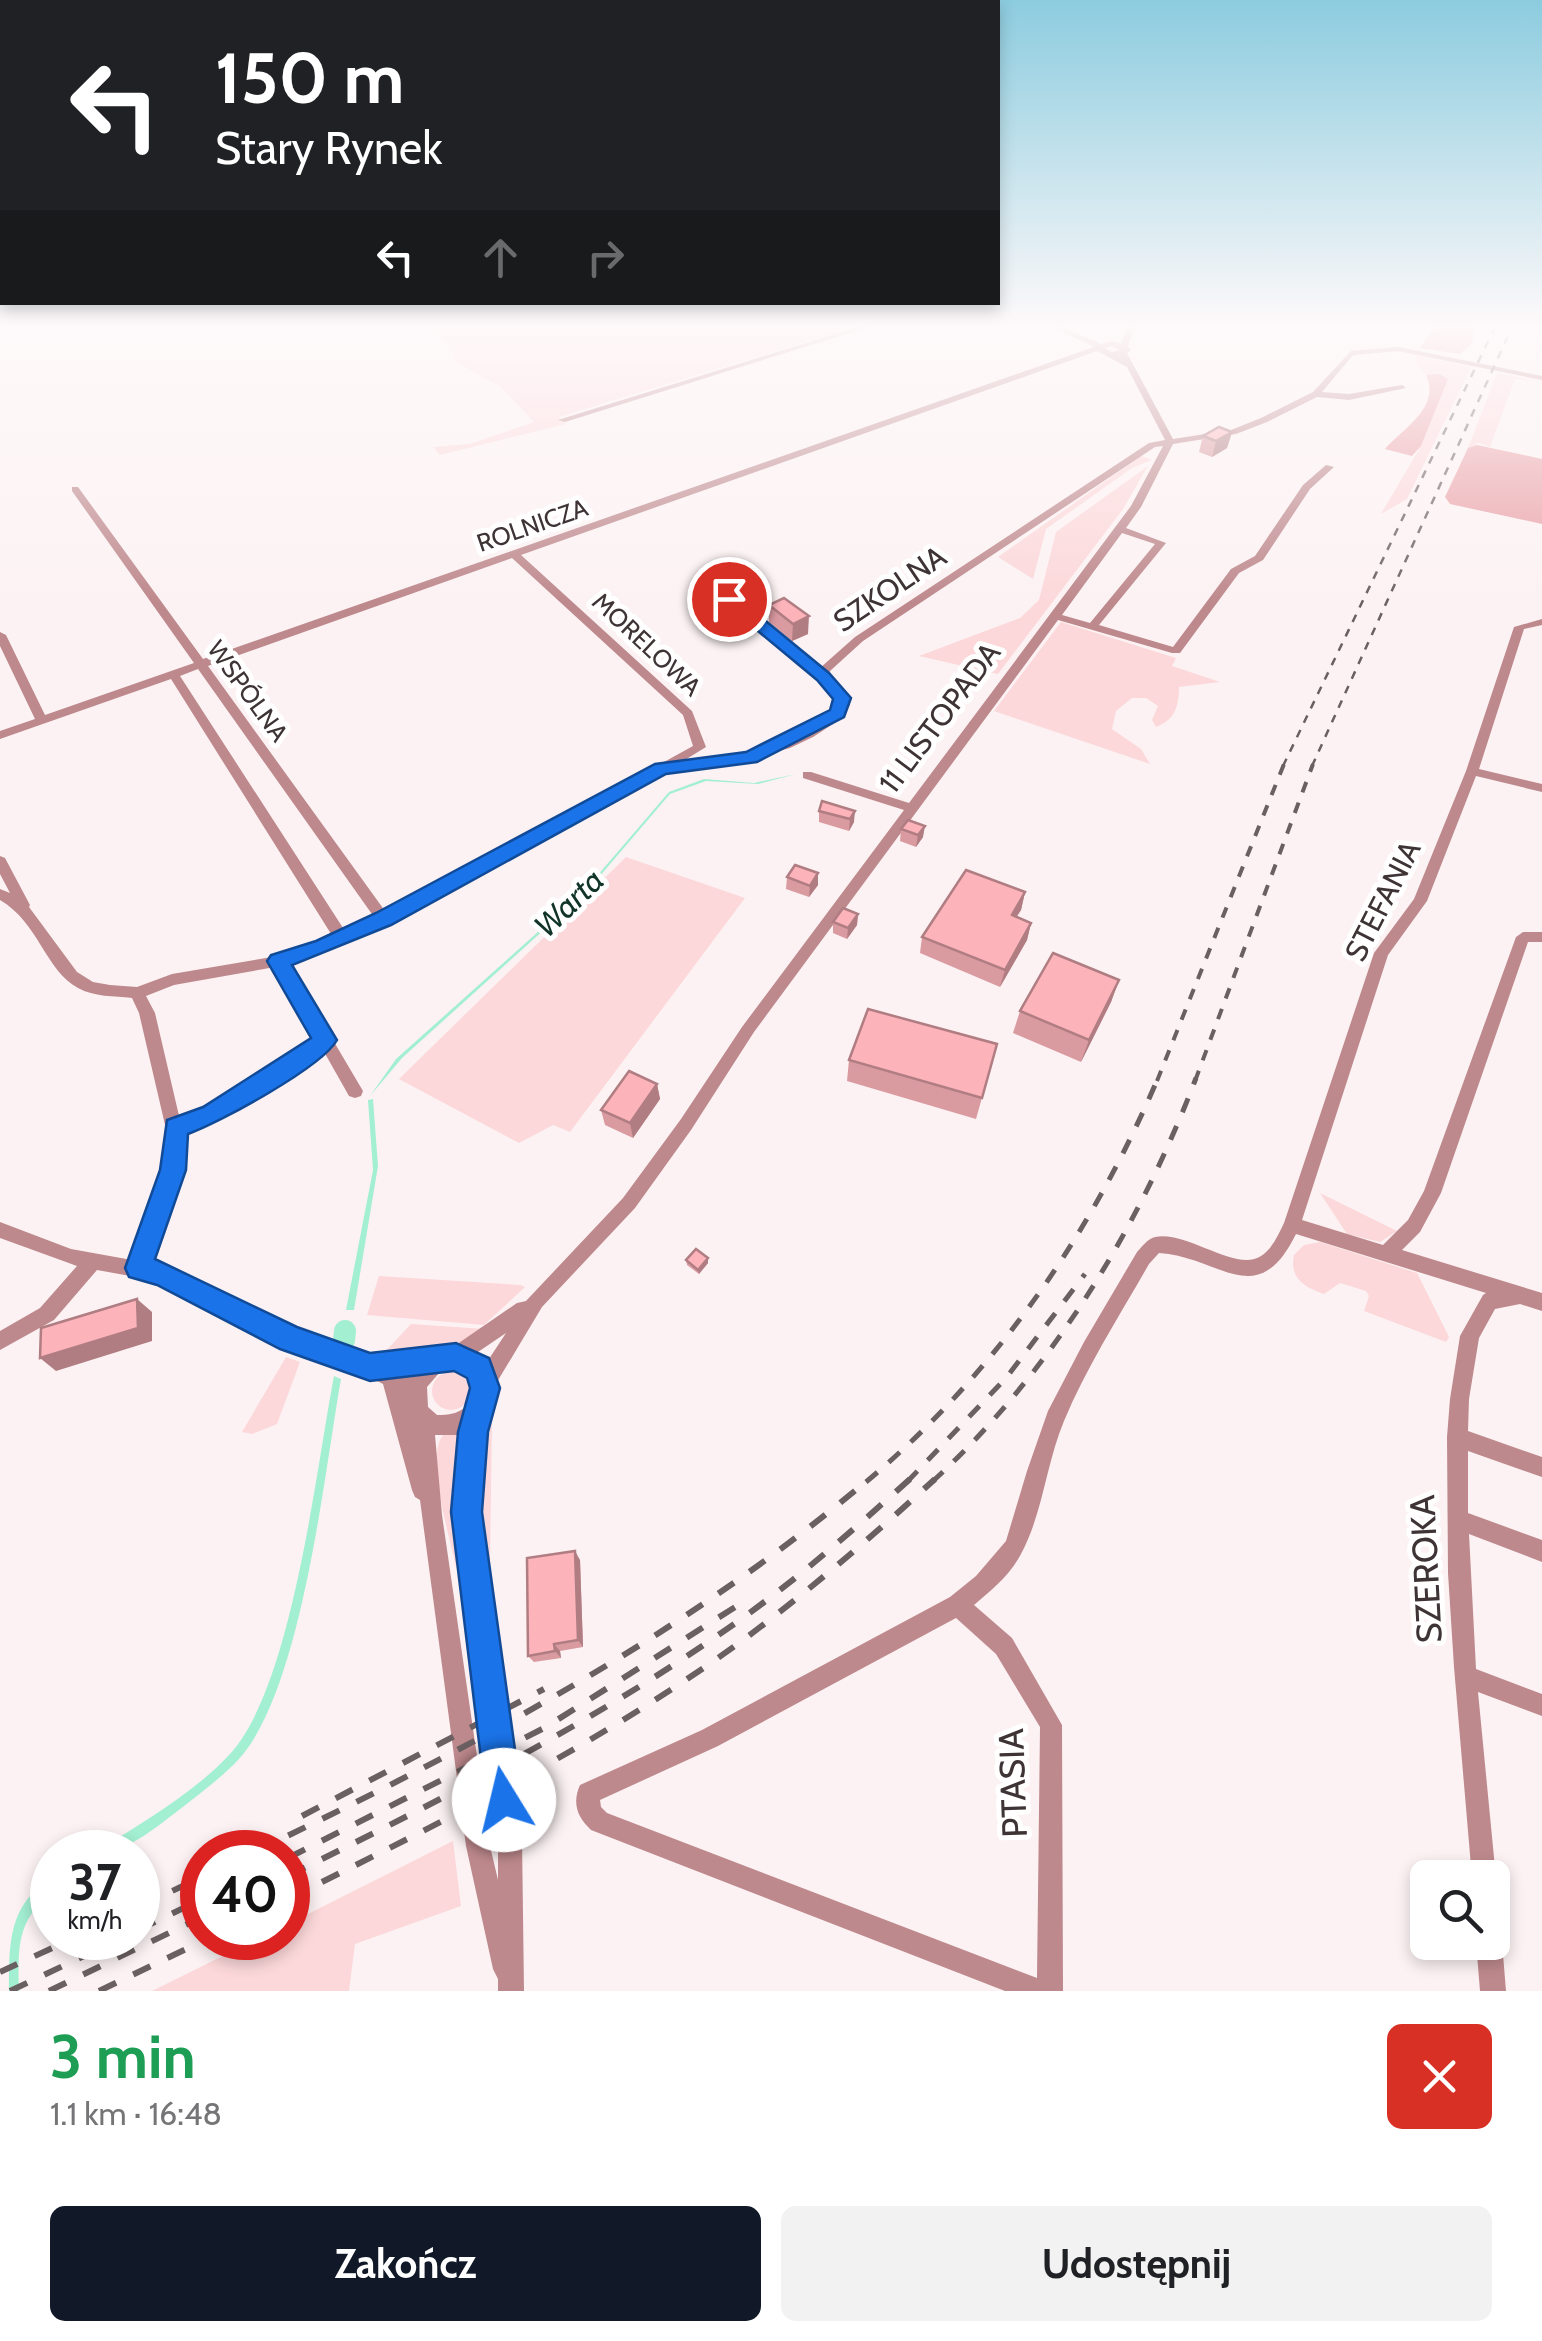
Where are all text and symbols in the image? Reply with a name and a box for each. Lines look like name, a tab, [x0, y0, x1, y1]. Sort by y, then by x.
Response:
text: 150 m	[215, 35, 404, 121]
icon: left	[50, 40, 180, 170]
text: Stary Rynek	[215, 121, 442, 175]
icon: left	[368, 230, 423, 285]
icon: ahead	[473, 230, 528, 285]
icon: right	[578, 230, 633, 285]
street label: ROLNICZA	[473, 492, 592, 558]
street label: SZKOLNA	[826, 537, 953, 640]
pin	[687, 557, 772, 642]
icon: arrive	[702, 572, 757, 627]
street label: MORELOWA	[587, 586, 708, 702]
street label: WSPÓLNA	[201, 635, 295, 748]
street label: 11 LISTOPADA	[871, 635, 1009, 800]
street label: STEFANIA	[1337, 834, 1429, 967]
water label: Warta	[526, 860, 612, 945]
street label: SZEROKA	[1400, 1493, 1451, 1644]
street label: PTASIA	[989, 1727, 1036, 1838]
position arrow	[452, 1748, 556, 1852]
speed limit sign: 40	[180, 1830, 310, 1960]
text: 37	[69, 1852, 121, 1913]
map controls	[1410, 1860, 1510, 1960]
button: search	[1410, 1860, 1510, 1960]
text: km/h	[68, 1905, 122, 1935]
text: 3 min	[50, 2020, 196, 2093]
button: close	[1387, 2024, 1492, 2129]
text: 1.1 km · 16:48	[50, 2094, 222, 2133]
button: Zakończ	[50, 2206, 761, 2321]
button: Udostępnij	[781, 2206, 1492, 2321]

